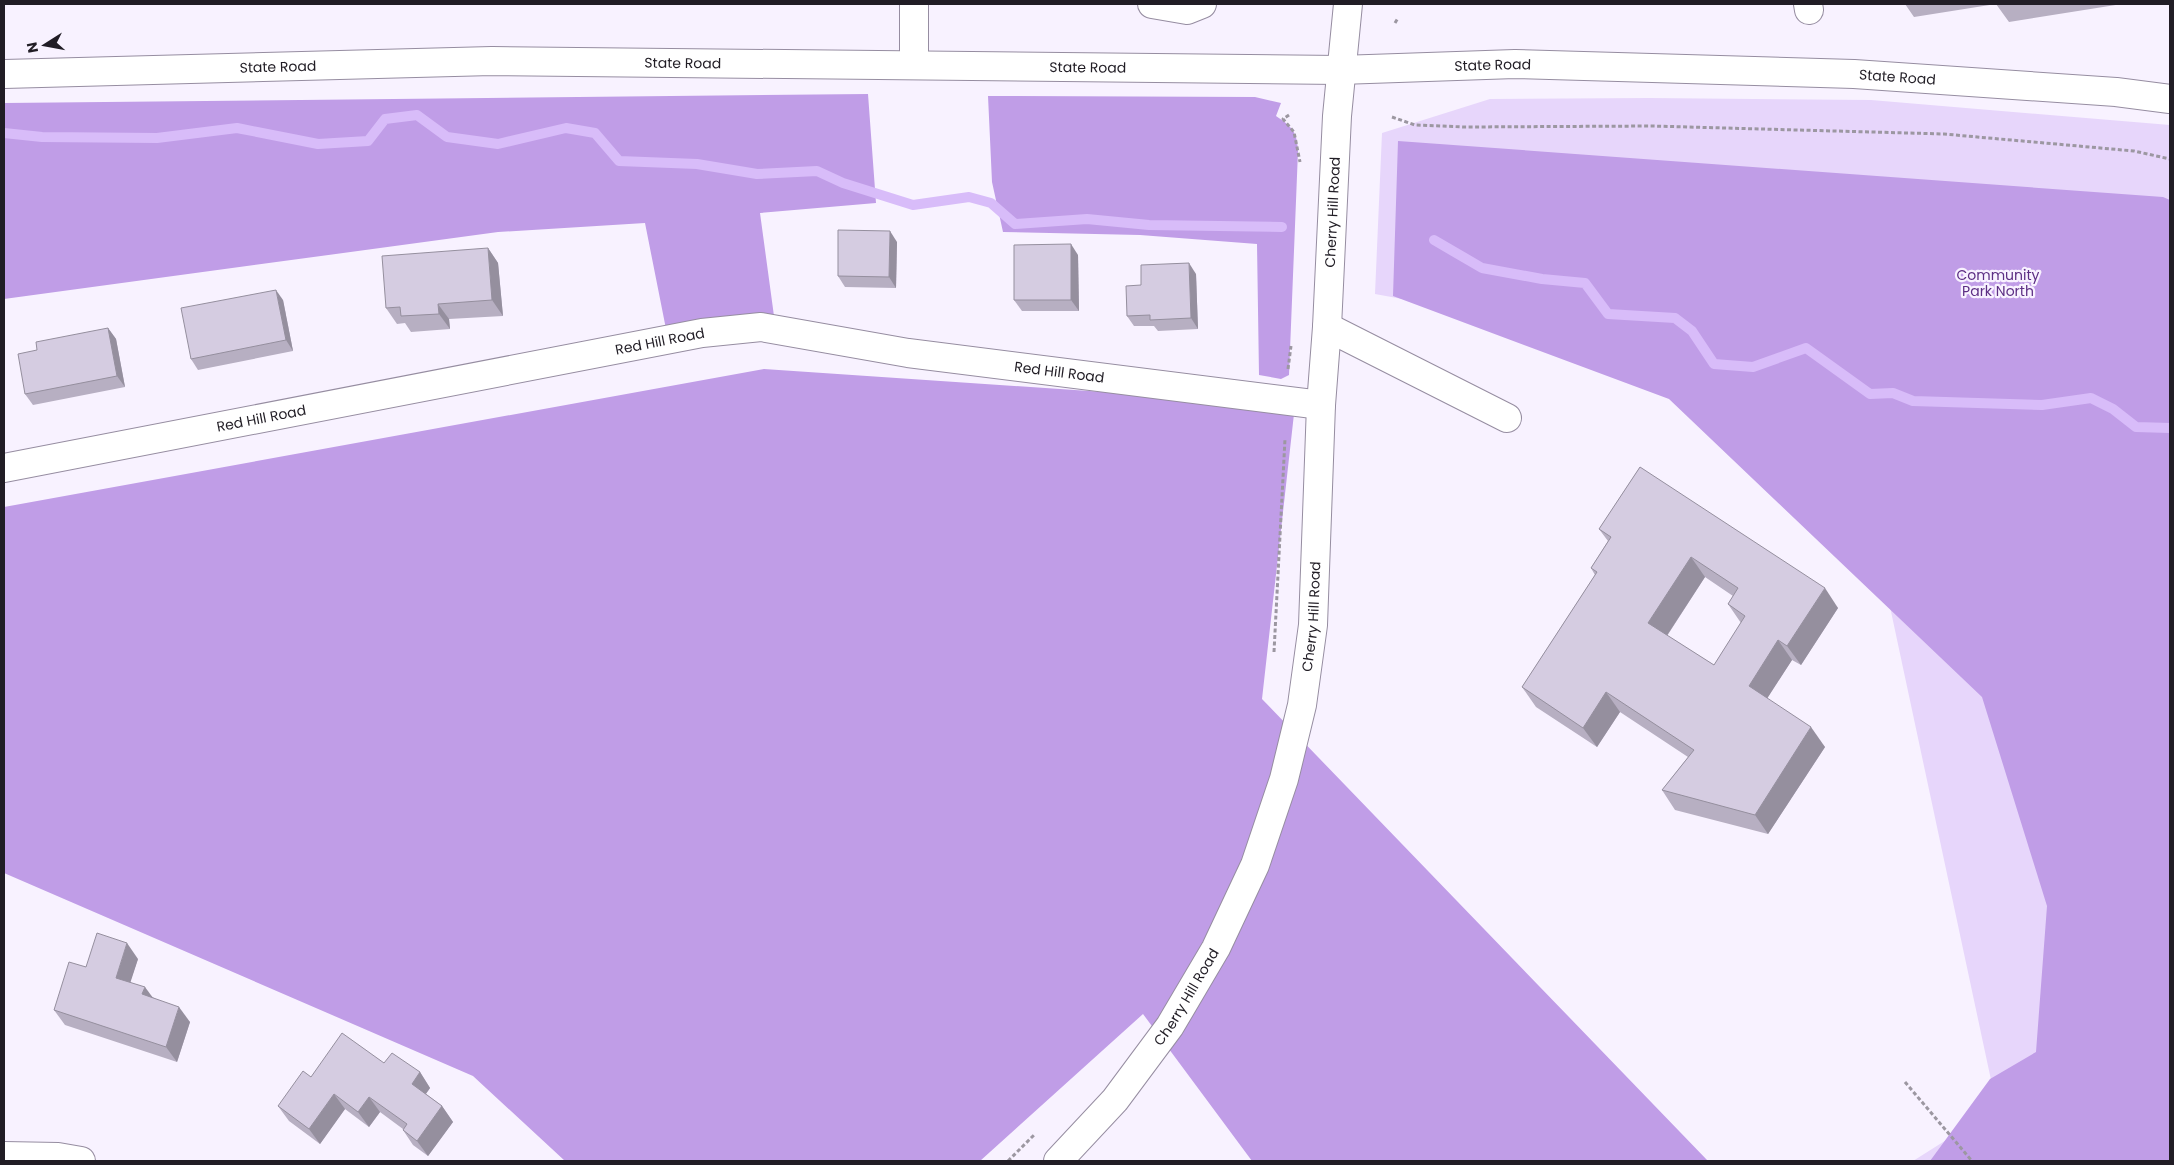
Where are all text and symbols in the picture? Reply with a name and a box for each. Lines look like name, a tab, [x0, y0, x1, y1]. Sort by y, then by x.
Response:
north arrow	[20, 20, 70, 70]
text: N	[21, 40, 43, 55]
street label: State Road	[644, 53, 721, 73]
street label: State Road	[1454, 54, 1531, 76]
street label: State Road	[239, 56, 317, 78]
street label: State Road	[1049, 57, 1126, 78]
street label: State Road	[1858, 64, 1936, 90]
street label: Cherry Hill Road	[1320, 156, 1345, 268]
park label: Community Park North	[1957, 265, 2040, 301]
street label: Red Hill Road	[613, 323, 706, 360]
street label: Red Hill Road	[1013, 356, 1106, 388]
street label: Red Hill Road	[215, 400, 308, 437]
street label: Cherry Hill Road	[1297, 561, 1325, 673]
street label: Cherry Hill Road	[1149, 945, 1224, 1050]

